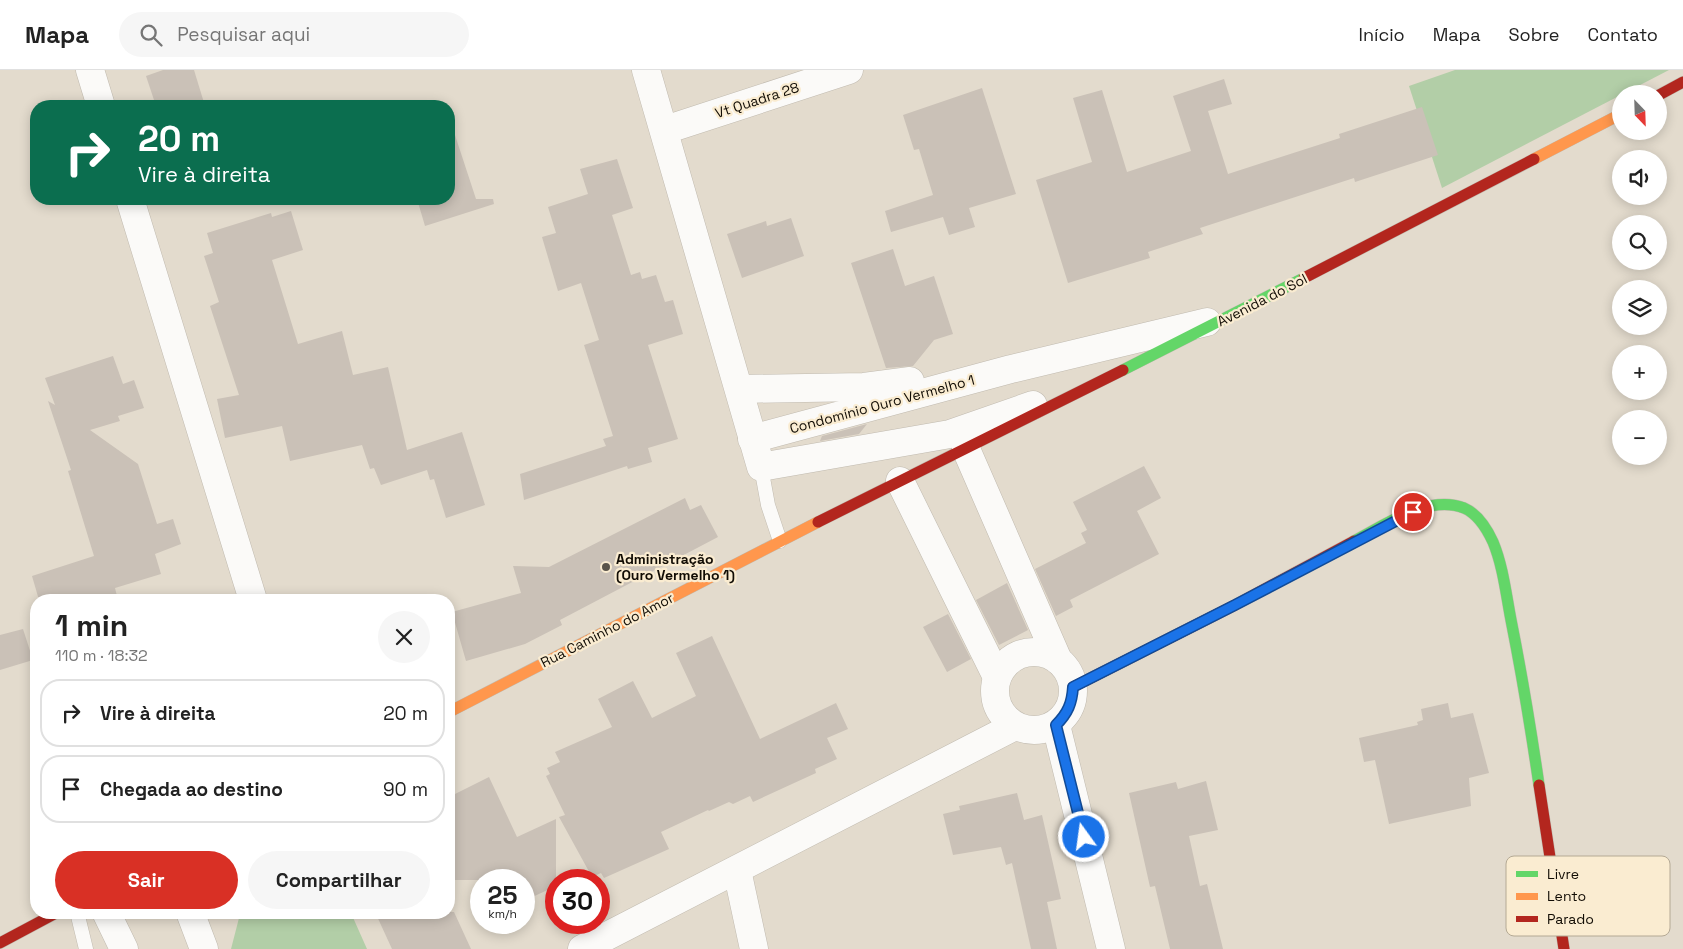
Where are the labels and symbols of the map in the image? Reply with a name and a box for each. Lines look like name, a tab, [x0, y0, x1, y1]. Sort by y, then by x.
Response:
street label: Vt Quadra 28	[713, 78, 802, 122]
north arrow	[1612, 85, 1668, 140]
street label: Avenida do Sol	[1214, 270, 1310, 330]
street label: Condomínio Ouro Vermelho 1	[788, 371, 976, 437]
pin	[1392, 491, 1434, 533]
place label: Administração (Ouro Vermelho 1)	[616, 550, 735, 584]
marker: Administração (Ouro Vermelho 1)	[600, 561, 612, 573]
street label: Rua Caminho do Amor	[537, 589, 677, 671]
position arrow	[1057, 810, 1109, 862]
legend	[1506, 856, 1670, 936]
text: Livre	[1547, 865, 1579, 883]
speed limit sign: 30	[545, 869, 610, 934]
text: Lento	[1547, 887, 1586, 905]
text: Parado	[1547, 910, 1594, 928]

